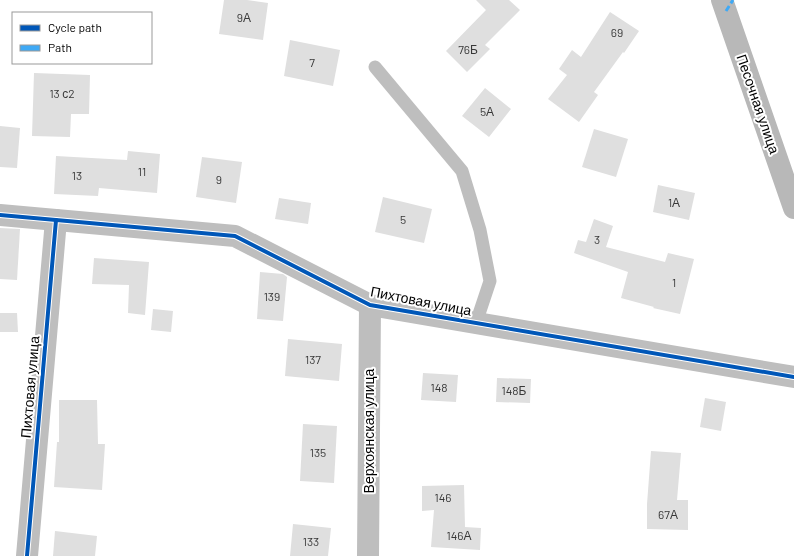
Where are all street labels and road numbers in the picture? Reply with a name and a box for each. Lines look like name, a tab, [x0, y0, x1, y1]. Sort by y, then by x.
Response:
street label: Песочная улица	[733, 52, 784, 156]
street label: Пихтовая улица	[369, 282, 473, 319]
street label: Пихтовая улица	[17, 335, 42, 439]
street label: Верхоянская улица	[360, 368, 377, 493]

